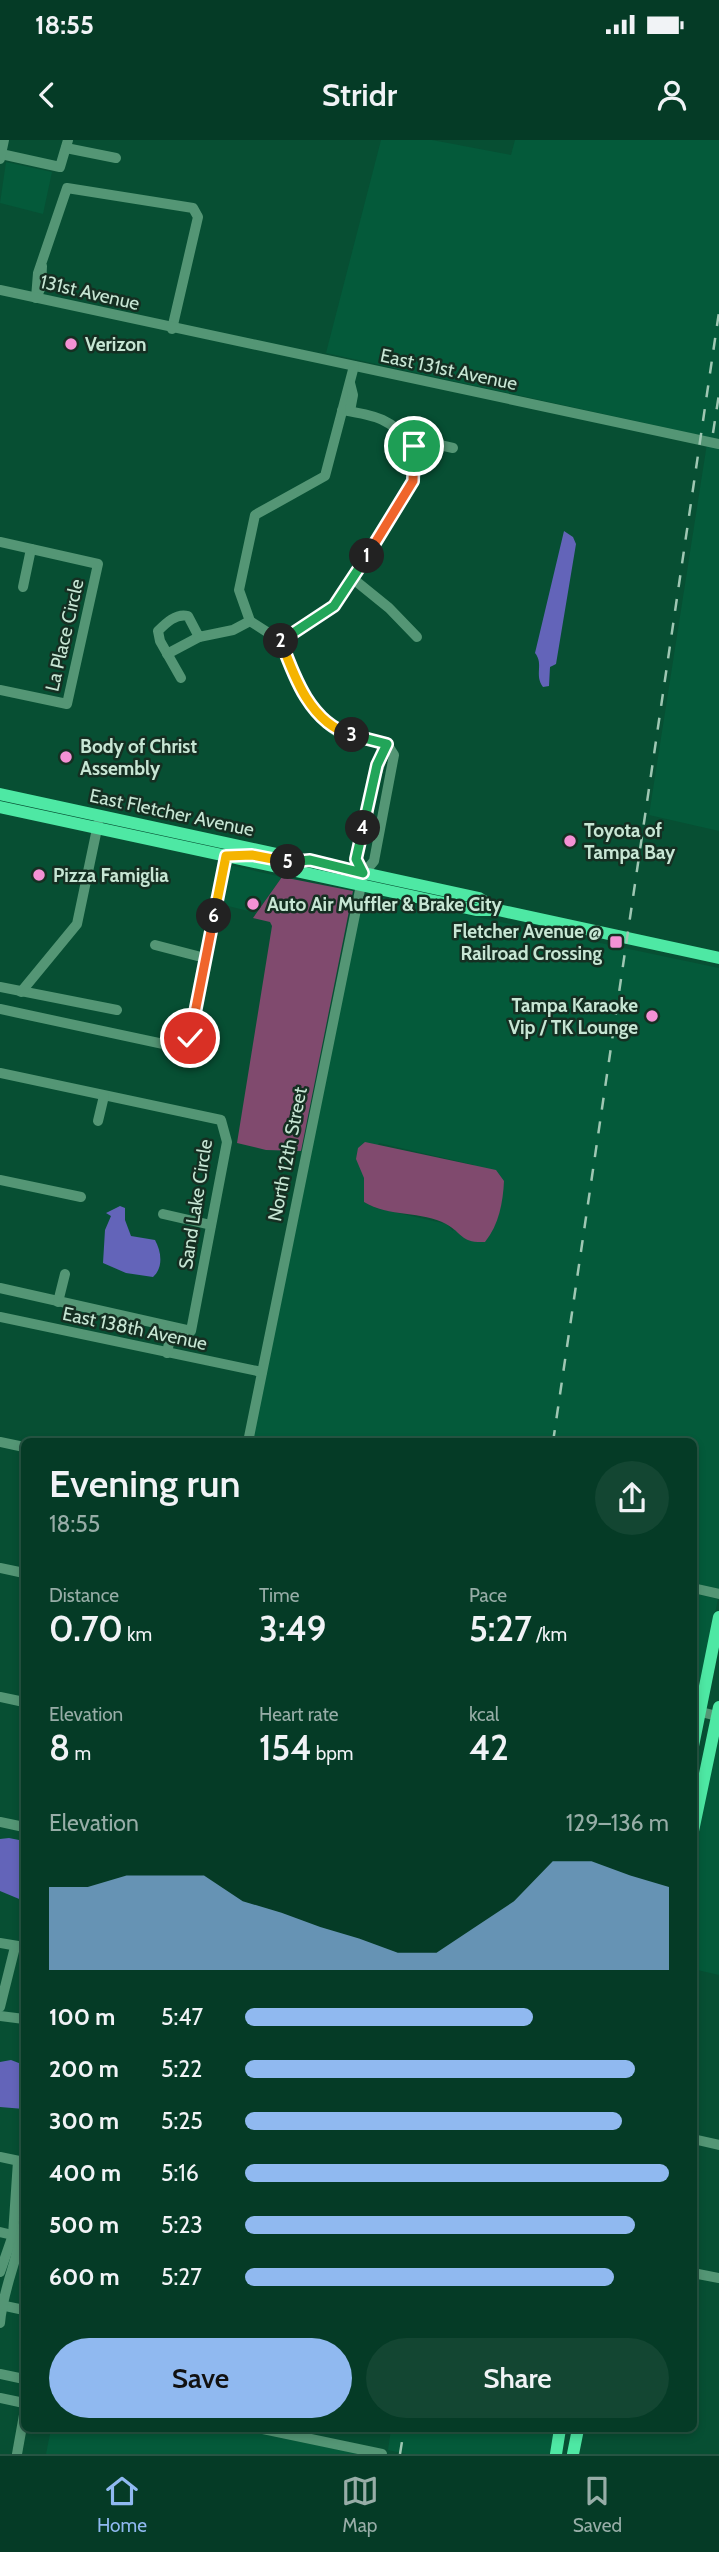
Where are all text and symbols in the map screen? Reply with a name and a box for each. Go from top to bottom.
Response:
text: 18:55 [35,9,94,41]
text: Stridr [322,75,397,114]
icon: back [28,76,66,114]
icon: person [653,76,691,114]
street label: 131st Avenue [38,270,142,315]
place label: Verizon [85,333,147,356]
marker: Verizon [63,336,79,352]
street label: East 131st Avenue [378,344,520,395]
pin [384,416,444,476]
icon: arrive [395,427,433,465]
pin: 1 [350,538,384,574]
text: 1 [363,544,370,567]
street label: La Place Circle [40,576,89,694]
pin: 2 [264,624,298,658]
text: 2 [275,629,286,652]
pin: 3 [334,718,370,752]
text: 3 [346,723,357,746]
place label: Body of Christ Assembly [80,735,197,780]
marker: Body of Christ Assembly [58,749,74,765]
street label: East Fletcher Avenue [87,784,257,841]
pin: 4 [346,810,380,846]
text: 4 [357,816,368,839]
place label: Toyota of Tampa Bay [584,819,676,864]
marker: Toyota of Tampa Bay [562,833,578,849]
pin: 5 [270,844,306,880]
text: 5 [282,850,293,873]
place label: Pizza Famiglia [53,864,169,887]
marker: Pizza Famiglia [31,867,47,883]
place label: Auto Air Muffler & Brake City [267,893,502,916]
marker: Auto Air Muffler & Brake City [245,896,261,912]
pin: 6 [196,898,232,934]
text: 6 [208,904,219,927]
place label: Fletcher Avenue @ Railroad Crossing [453,920,602,965]
marker: Fletcher Avenue @ Railroad Crossing [608,934,624,950]
place label: Tampa Karaoke Vip / TK Lounge [508,994,638,1039]
pin [160,1008,220,1068]
marker: Tampa Karaoke Vip / TK Lounge [644,1008,660,1024]
icon: check [171,1019,209,1057]
street label: North 12th Street [263,1084,312,1223]
street label: Sand Lake Circle [174,1137,217,1271]
street label: East 138th Avenue [60,1302,210,1355]
text: Evening run [49,1460,241,1507]
button: share [595,1461,669,1535]
text: 18:55 [49,1510,100,1538]
text: Distance [49,1584,119,1607]
text: Time [259,1584,299,1607]
text: Pace [469,1584,507,1607]
text: 0.70 [49,1607,123,1650]
text: 3:49 [259,1607,326,1650]
text: 5:27 [469,1607,532,1650]
text: km [123,1623,152,1646]
text: /km [532,1623,567,1646]
text: Elevation [49,1703,123,1726]
text: Heart rate [259,1703,339,1726]
text: kcal [469,1703,499,1726]
text: 8 [49,1726,70,1769]
text: 154 [259,1726,311,1769]
text: 42 [469,1726,509,1769]
text: m [70,1742,91,1765]
text: bpm [311,1742,354,1765]
text: Elevation [49,1809,139,1837]
text: 129–136 m [566,1809,669,1837]
text: 100 m [49,2003,115,2031]
text: 5:47 [161,2003,203,2031]
text: 200 m [49,2055,119,2083]
text: 5:22 [161,2055,202,2083]
text: 300 m [49,2107,119,2135]
text: 5:25 [161,2107,203,2135]
text: 400 m [49,2159,121,2187]
text: 5:16 [161,2159,199,2187]
text: 500 m [49,2211,119,2239]
text: 5:23 [161,2211,203,2239]
text: 600 m [49,2263,120,2291]
text: 5:27 [161,2263,202,2291]
button: Save [49,2338,352,2418]
button: Share [366,2338,669,2418]
tab: Home [97,2472,147,2537]
tab: Map [341,2472,379,2537]
tab: Saved [573,2472,622,2537]

